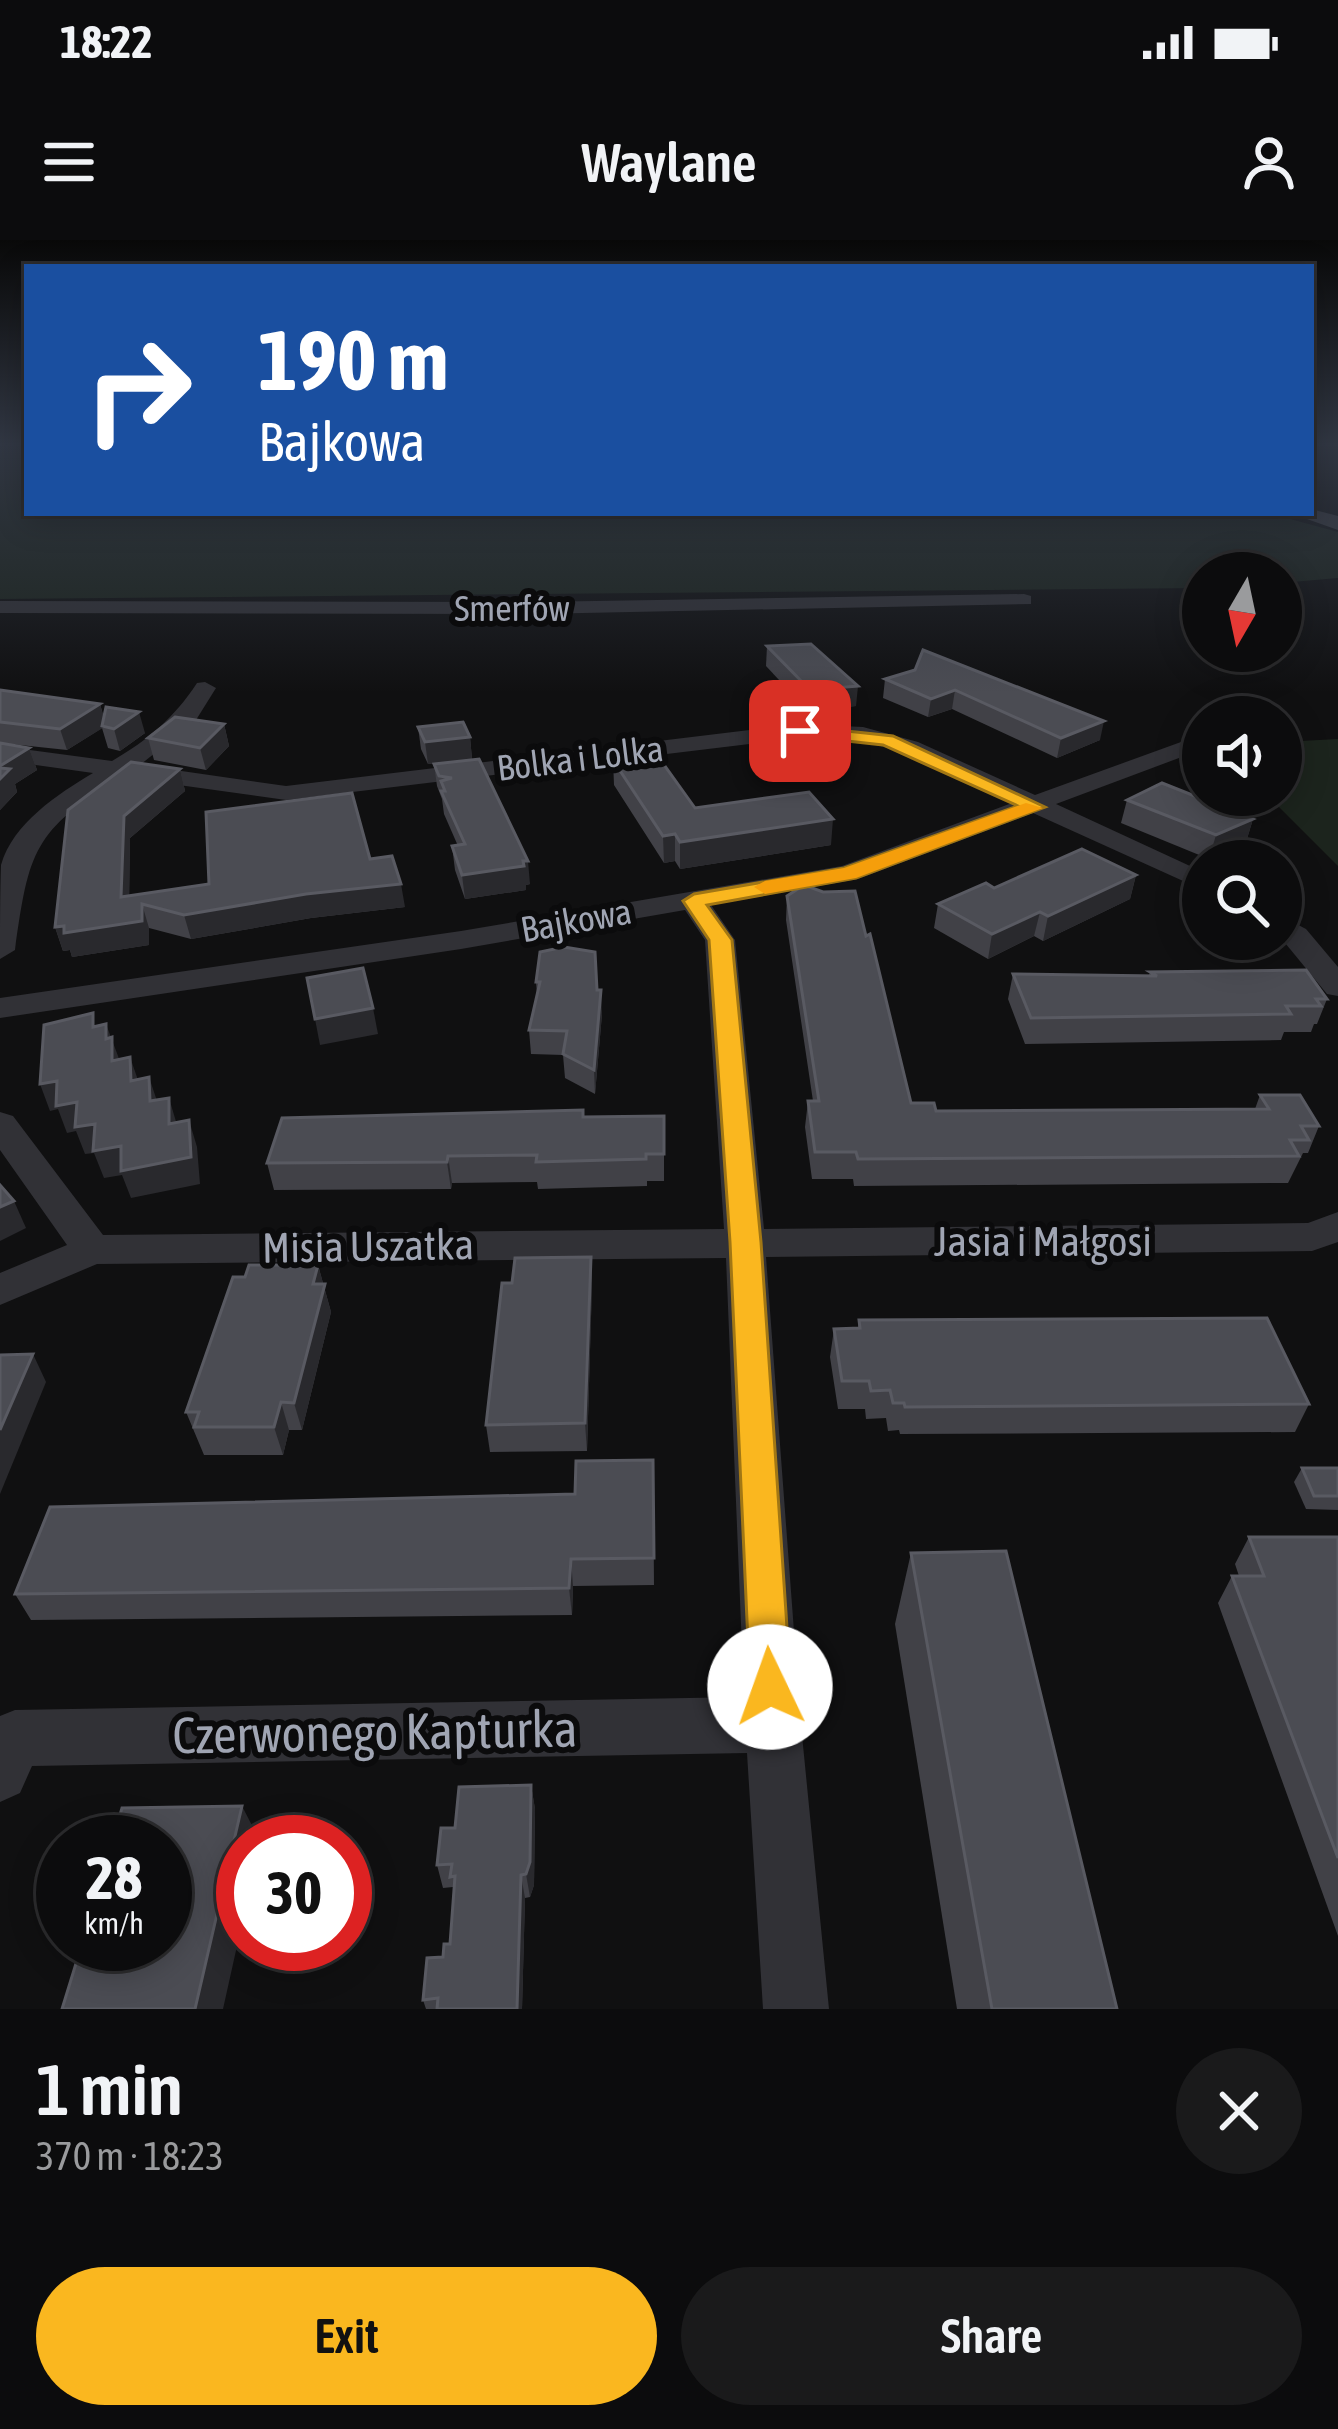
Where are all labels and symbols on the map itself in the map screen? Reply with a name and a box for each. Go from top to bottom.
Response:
north arrow [1182,552,1302,672]
street label: Smerfów [454,587,570,629]
pin [749,680,851,782]
street label: Bolka i Lolka [494,727,666,789]
street label: Bajkowa [517,890,635,950]
street label: Jasia i Małgosi [934,1217,1152,1265]
street label: Misia Uszatka [262,1220,474,1272]
position arrow [707,1624,833,1750]
street label: Czerwonego Kapturka [172,1698,578,1765]
speed limit sign: 30 [216,1815,372,1971]

